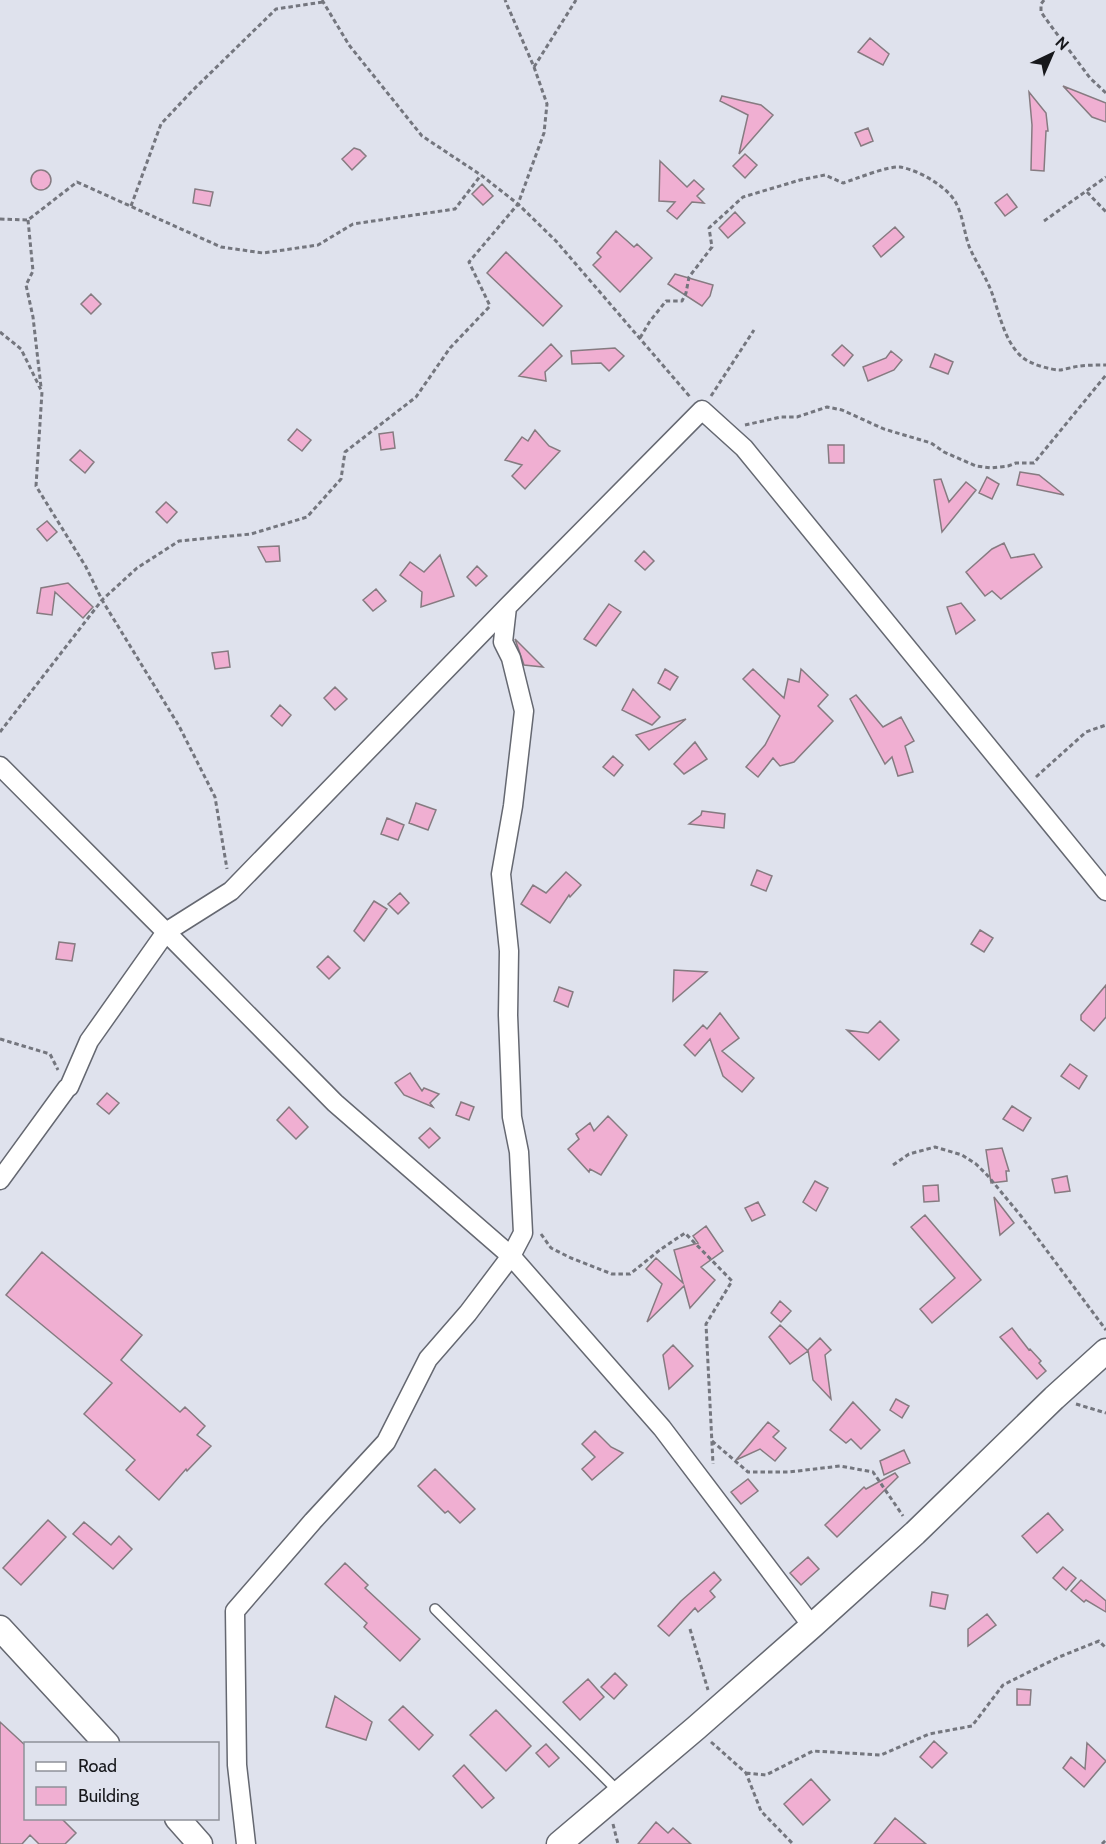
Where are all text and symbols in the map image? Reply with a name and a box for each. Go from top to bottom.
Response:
north arrow [1022,24,1082,84]
text: N [1051,33,1073,54]
legend [24,1742,219,1820]
text: Road [78,1755,117,1777]
text: Building [78,1785,140,1807]

